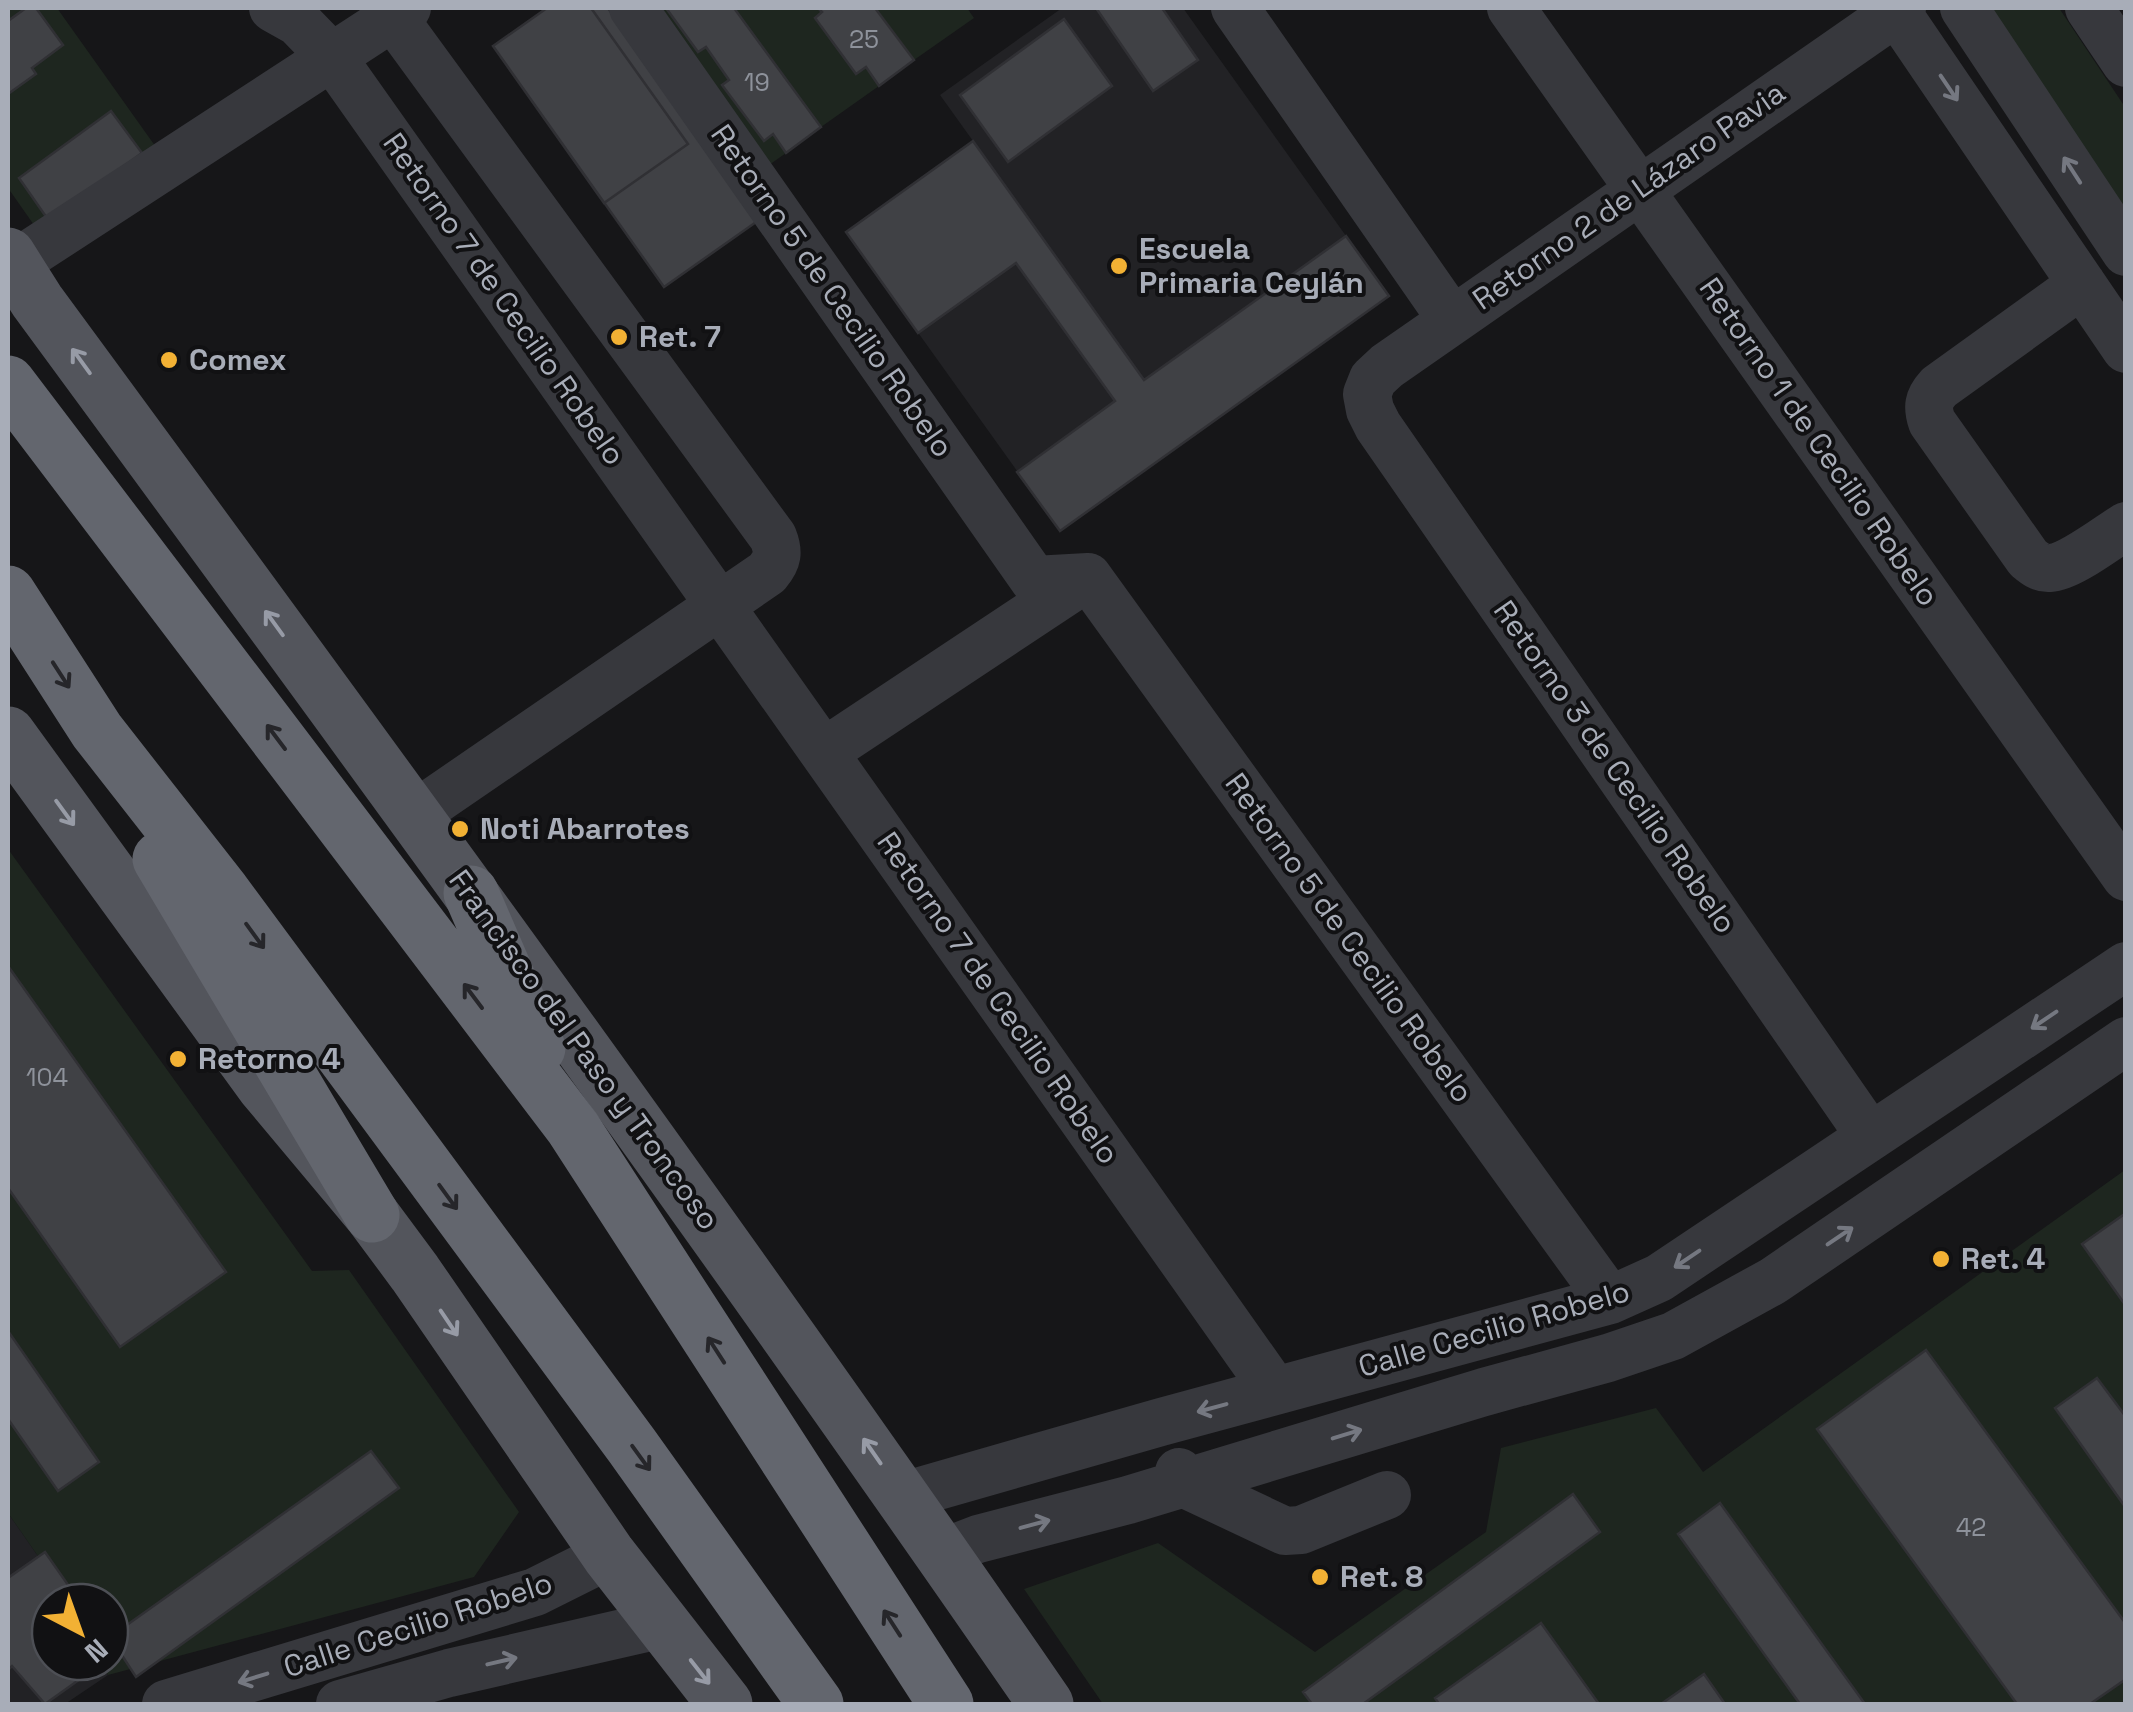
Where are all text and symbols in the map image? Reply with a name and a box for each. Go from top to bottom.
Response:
house number: 25 [849,23,879,55]
house number: 19 [744,66,770,98]
street label: Retorno 2 de Lázaro Pavia [1465,73,1793,318]
one-way arrow [1938,74,1959,102]
street label: Retorno 5 de Cecilio Robelo [702,117,963,465]
street label: Retorno 7 de Cecilio Robelo [375,125,634,472]
one-way arrow [2061,157,2082,185]
place label: Escuela Primaria Ceylán [1139,229,1364,302]
marker: Escuela Primaria Ceylán [1108,255,1130,277]
street label: Retorno 1 de Cecilio Robelo [1691,270,1948,614]
place label: Ret. 7 [639,317,721,356]
marker: Ret. 7 [608,326,630,348]
place label: Comex [189,340,286,379]
one-way arrow [71,348,92,375]
marker: Comex [158,349,180,371]
street label: Retorno 3 de Cecilio Robelo [1485,592,1746,941]
one-way arrow [263,610,284,637]
one-way arrow [50,660,71,689]
one-way arrow [266,724,287,751]
street label: Retorno 5 de Cecilio Robelo [1217,765,1482,1110]
one-way arrow [54,799,75,826]
place label: Noti Abarrotes [480,809,690,848]
marker: Noti Abarrotes [449,818,471,840]
street label: Retorno 7 de Cecilio Robelo [869,824,1128,1171]
street label: Francisco del Paso y Troncoso [440,862,728,1238]
one-way arrow [244,921,265,949]
one-way arrow [462,983,483,1010]
one-way arrow [2031,1009,2059,1030]
place label: Retorno 4 [198,1039,341,1078]
marker: Retorno 4 [167,1048,189,1070]
house number: 104 [26,1061,68,1093]
one-way arrow [437,1183,458,1210]
one-way arrow [1825,1226,1853,1247]
place label: Ret. 4 [1961,1239,2045,1278]
one-way arrow [1674,1248,1702,1269]
marker: Ret. 4 [1930,1248,1952,1270]
street label: Calle Cecilio Robelo [1354,1271,1634,1386]
one-way arrow [438,1308,459,1336]
one-way arrow [706,1336,727,1365]
one-way arrow [1197,1400,1228,1418]
one-way arrow [1331,1424,1362,1442]
one-way arrow [862,1438,883,1466]
one-way arrow [630,1444,651,1472]
house number: 42 [1956,1511,1986,1543]
one-way arrow [1019,1514,1050,1532]
place label: Ret. 8 [1340,1557,1423,1596]
street label: Calle Cecilio Robelo [278,1563,557,1686]
marker: Ret. 8 [1309,1566,1331,1588]
north arrow [30,1582,130,1682]
one-way arrow [882,1609,903,1638]
text: N [78,1631,115,1671]
one-way arrow [485,1651,517,1669]
one-way arrow [689,1658,710,1685]
one-way arrow [238,1670,270,1688]

